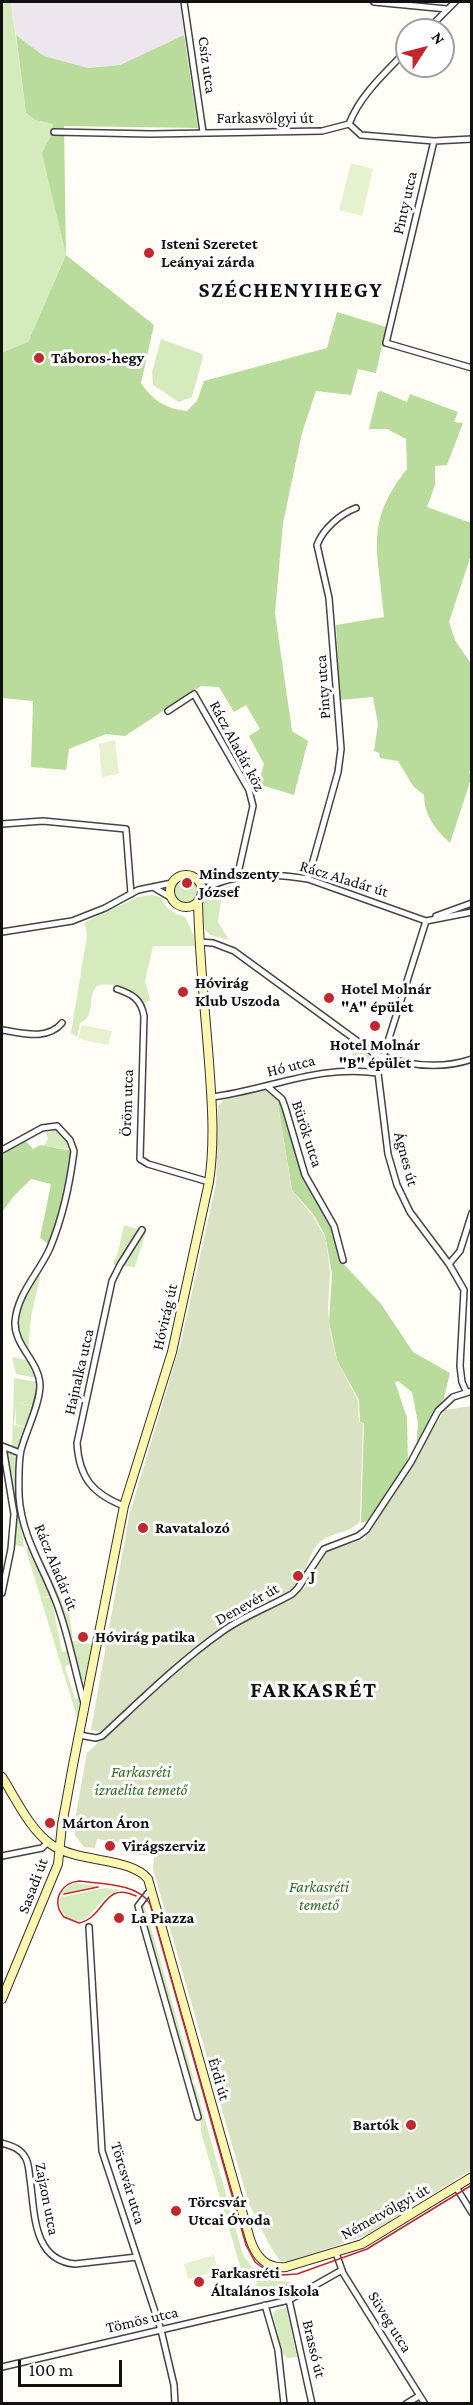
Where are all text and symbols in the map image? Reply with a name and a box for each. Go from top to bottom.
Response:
north arrow [395,18,455,78]
text: N [428,29,448,48]
street label: Csíz utca [193,35,221,95]
street label: Farkasvölgyi út [216,108,314,128]
street label: Pinty utca [388,170,422,236]
place label: Isteni Szeretet Leányai zárda [161,234,258,272]
marker: Isteni Szeretet Leányai zárda [142,246,156,260]
district label: SZÉCHENYIHEGY [199,277,383,303]
place label: Táboros-hegy [51,348,144,368]
marker: Táboros-hegy [32,351,46,365]
street label: Pinty utca [311,654,335,720]
street label: Rácz Aladár köz [205,697,269,795]
street label: Rácz Aladár út [297,856,391,902]
place label: Mindszenty József [199,864,279,902]
marker: Mindszenty József [180,876,194,890]
place label: Hóvirág Klub Uszoda [195,973,280,1011]
place label: Hotel Molnár "A" épület [341,979,431,1017]
marker: Hóvirág Klub Uszoda [176,985,190,999]
marker: Hotel Molnár "A" épület [322,991,336,1005]
marker: Hotel Molnár "B" épület [368,1019,382,1033]
place label: Hotel Molnár "B" épület [330,1035,420,1073]
street label: Hó utca [265,1051,317,1081]
street label: Öröm utca [116,1069,138,1137]
street label: Bürök utca [287,1098,327,1170]
street label: Ágnes út [390,1130,422,1188]
street label: Hóvirág út [148,1282,182,1352]
street label: Hajnalka utca [60,1327,98,1417]
place label: Ravatalozó [155,1518,230,1538]
street label: Rácz Aladár út [30,1521,82,1613]
marker: Ravatalozó [136,1521,150,1535]
place label: J [310,1566,315,1586]
marker: J [291,1569,305,1583]
street label: Denevér út [212,1579,282,1629]
place label: Hóvirág patika [95,1627,195,1647]
marker: Hóvirág patika [76,1630,90,1644]
district label: FARKASRÉT [250,1677,378,1703]
park label: Farkasréti izraelita temető [95,1762,187,1800]
place label: Márton Áron [62,1813,149,1833]
marker: Márton Áron [43,1816,57,1830]
place label: Virágszerviz [122,1836,205,1856]
marker: Virágszerviz [103,1839,117,1853]
street label: Sasadi út [14,1856,52,1916]
park label: Farkasréti temető [289,1877,349,1915]
place label: La Piazza [131,1908,194,1928]
marker: La Piazza [112,1911,126,1925]
street label: Érdi út [204,2055,234,2103]
place label: Bartók [353,2115,399,2135]
marker: Bartók [404,2118,418,2132]
street label: Törcsvár utca [106,2139,150,2227]
street label: Zajzon utca [31,2161,63,2237]
street label: Németvölgyi út [337,2180,433,2244]
place label: Törcsvár Utcai Óvoda [188,2192,270,2230]
marker: Törcsvár Utcai Óvoda [169,2204,183,2218]
place label: Farkasréti Általános Iskola [211,2263,319,2301]
marker: Farkasréti Általános Iskola [192,2275,206,2289]
street label: Süveg utca [364,2288,416,2356]
street label: Tömös utca [104,2302,180,2338]
street label: Brassó út [298,2318,330,2380]
scale bar [21,2348,124,2386]
text: 100 m [29,2360,73,2380]

